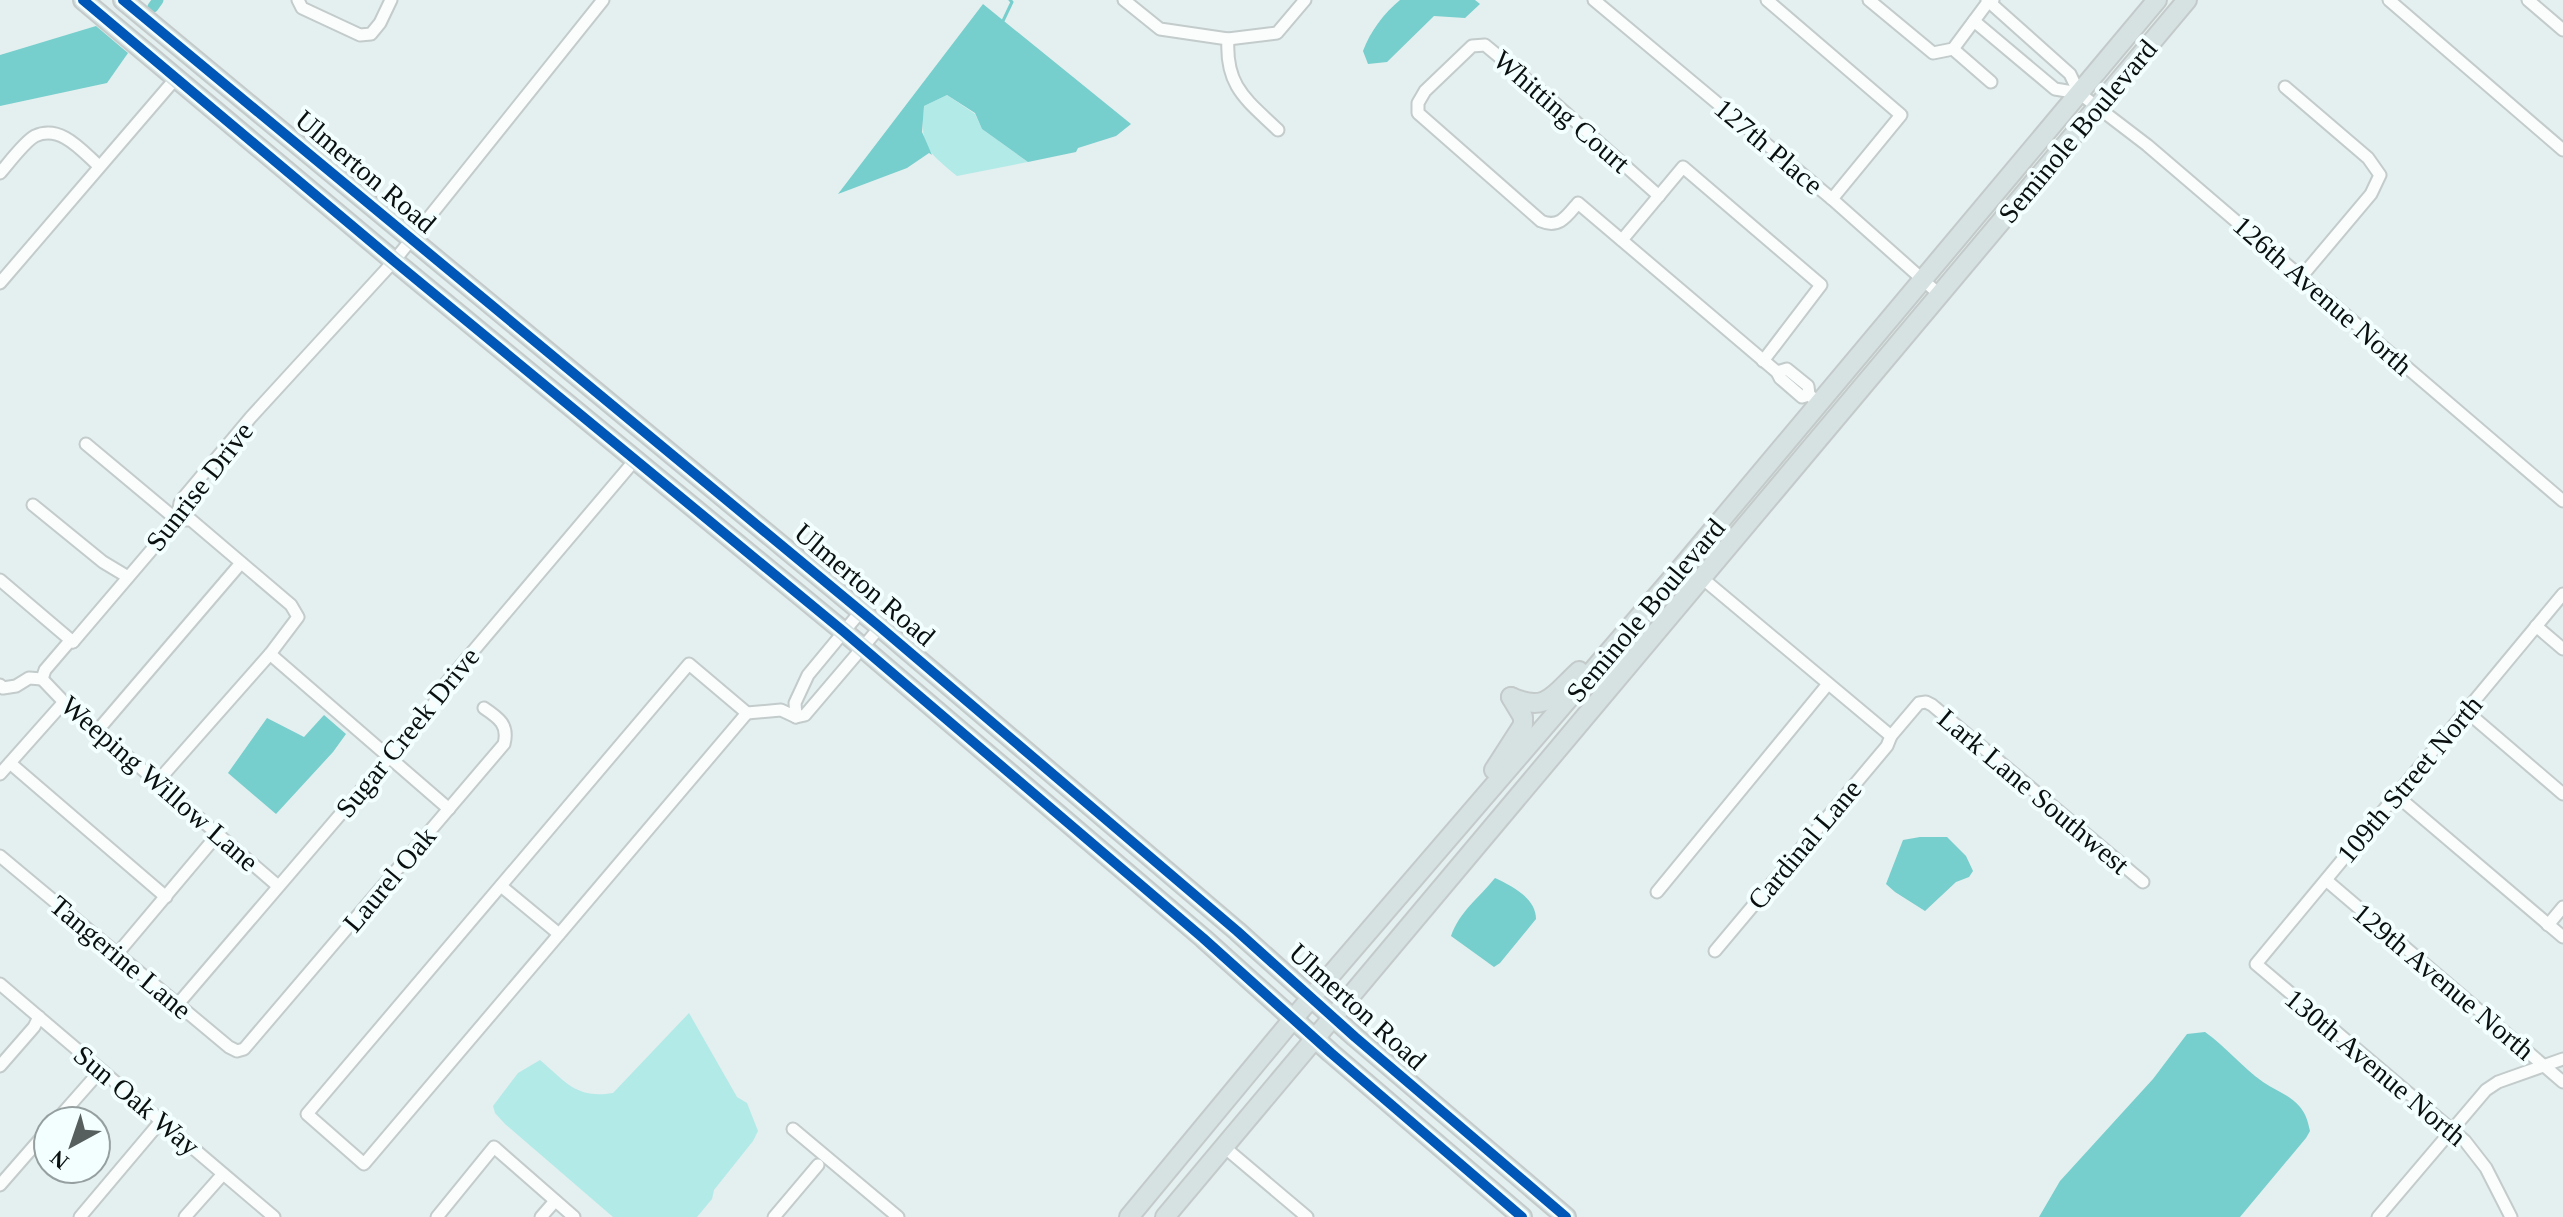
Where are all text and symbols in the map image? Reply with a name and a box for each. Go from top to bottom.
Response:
street label: Seminole Boulevard [1992,33,2163,229]
street label: Whitting Court [1487,44,1636,179]
street label: 127th Place [1708,92,1829,200]
street label: Ulmerton Road [289,104,442,239]
street label: 126th Avenue North [2227,209,2418,381]
street label: Sunrise Drive [140,416,259,557]
street label: Seminole Boulevard [1560,512,1731,708]
street label: Ulmerton Road [788,517,941,652]
street label: Sugar Creek Drive [329,641,485,824]
street label: Weeping Willow Lane [55,689,265,877]
street label: 109th Street North [2331,690,2488,869]
street label: Lark Lane Southwest [1932,703,2136,880]
street label: Cardinal Lane [1741,773,1867,915]
street label: Laurel Oak [337,821,442,938]
street label: Tangerine Lane [44,889,197,1025]
street label: 129th Avenue North [2347,897,2540,1066]
street label: Ulmerton Road [1283,937,1432,1076]
street label: 130th Avenue North [2279,983,2472,1152]
street label: Sun Oak Way [68,1039,206,1162]
north arrow [32,1105,112,1185]
text: N [45,1145,74,1175]

